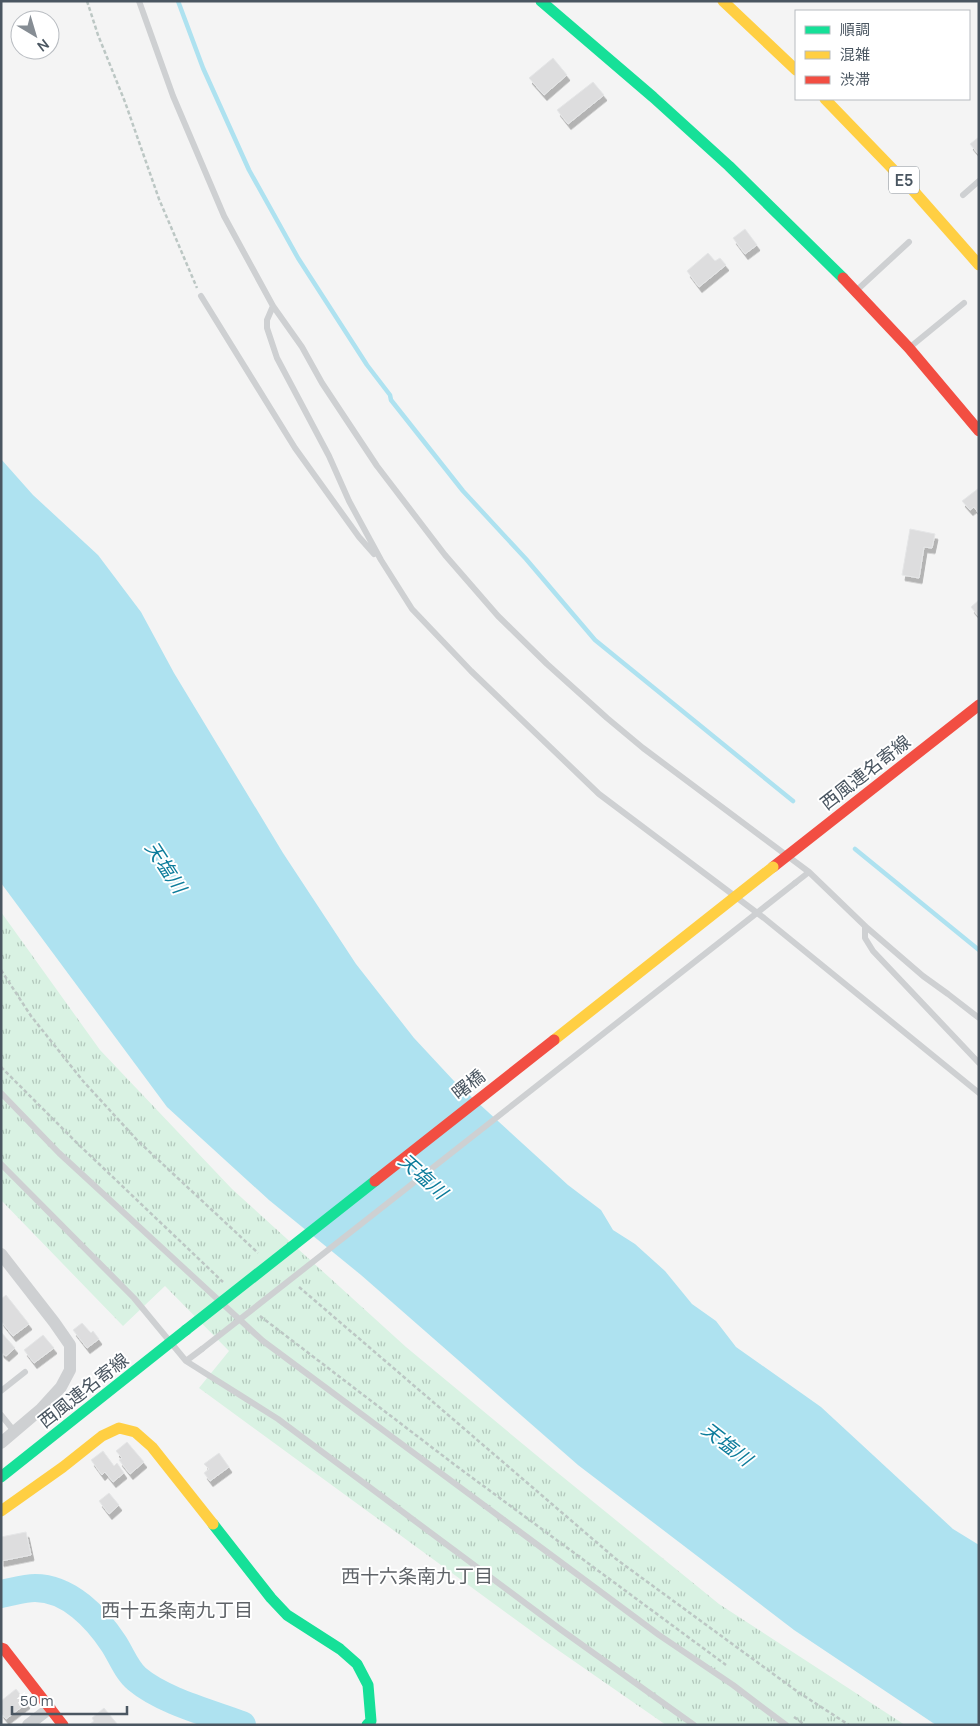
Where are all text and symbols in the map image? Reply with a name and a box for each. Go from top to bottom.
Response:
north arrow [10,10,60,60]
legend [795,10,970,100]
text: 順調 [840,19,870,40]
text: N [33,35,53,56]
text: 混雑 [840,44,870,65]
text: 渋滞 [840,69,870,90]
road number: E5 [889,166,919,194]
street label: 西風連名寄線 [815,729,915,815]
water label: 天塩川 [140,836,194,900]
street label: 曙橋 [446,1063,490,1105]
water label: 天塩川 [393,1147,454,1206]
street label: 西風連名寄線 [33,1347,133,1433]
water label: 天塩川 [697,1416,759,1473]
district label: 西十六条南九丁目 [341,1563,493,1589]
district label: 西十五条南九丁目 [101,1597,253,1623]
scale bar [12,1684,128,1716]
text: 50 m [20,1690,54,1711]

